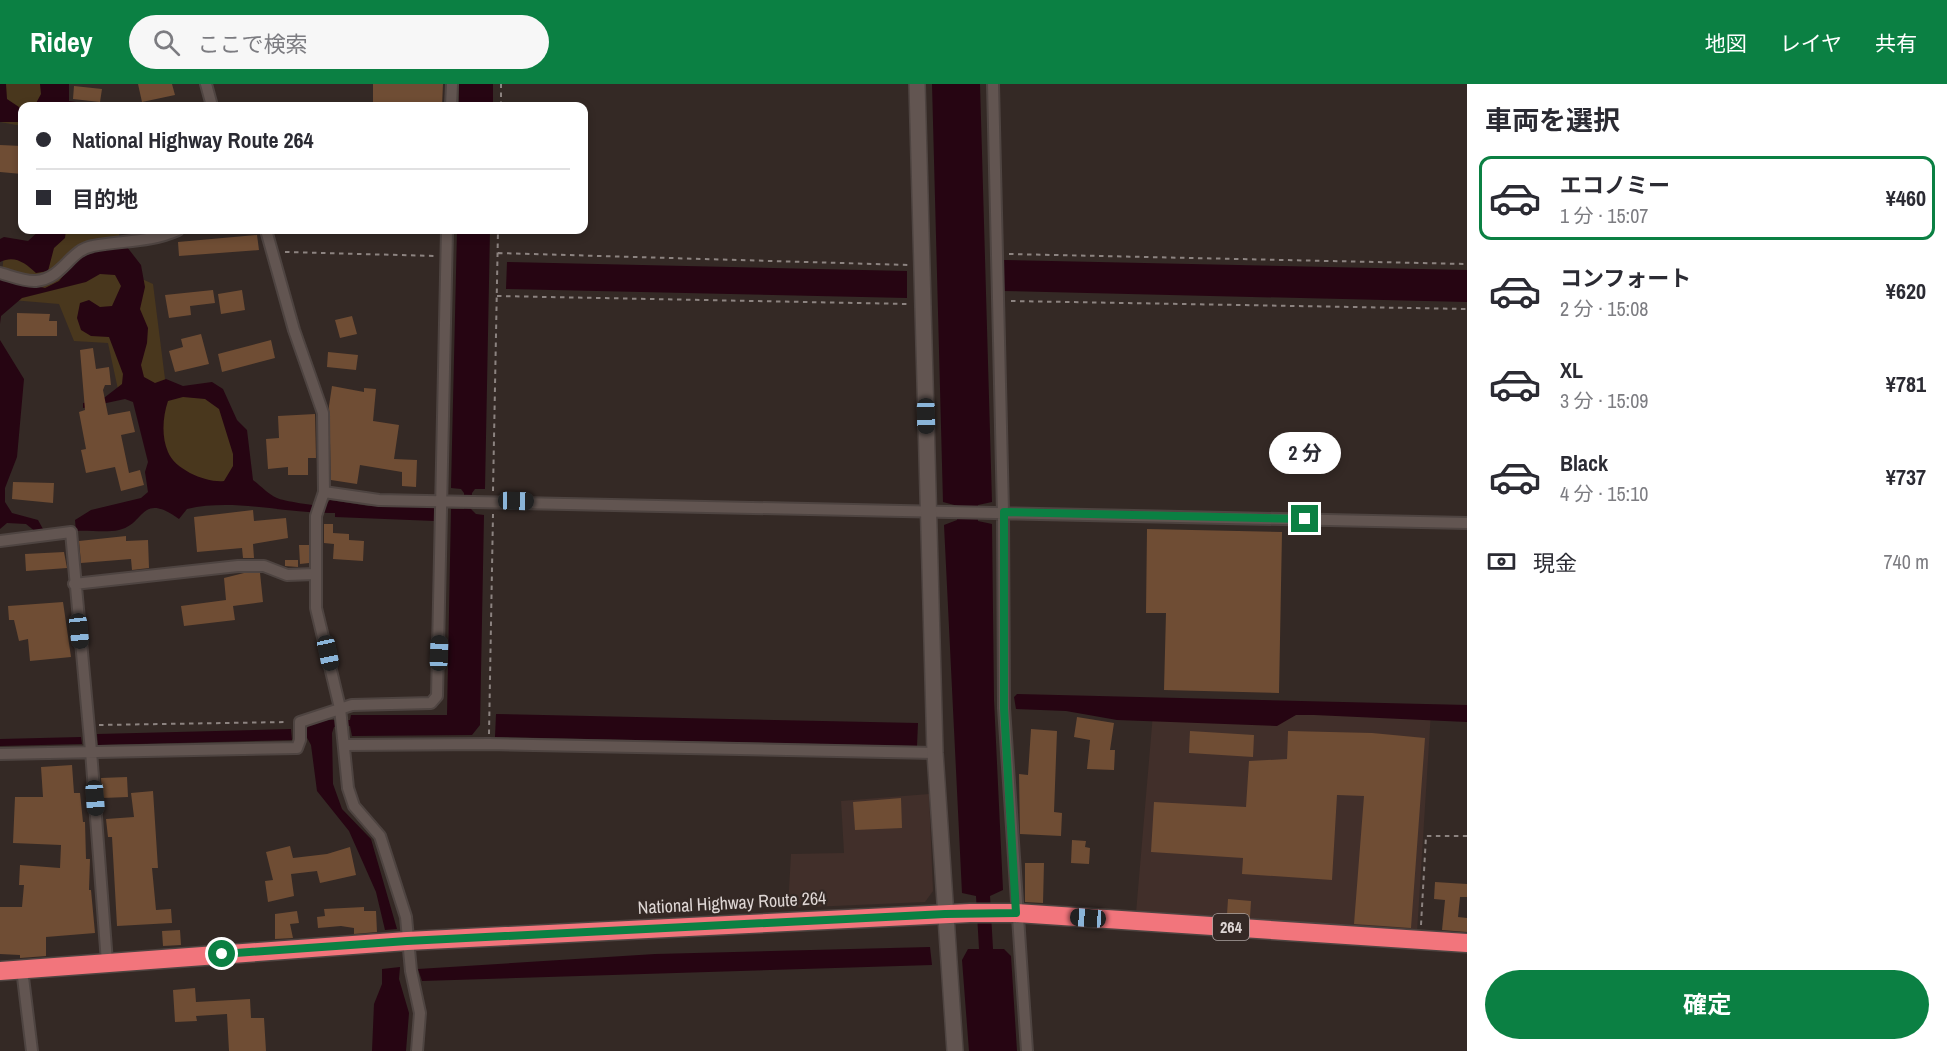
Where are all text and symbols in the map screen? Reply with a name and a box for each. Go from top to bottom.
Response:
search box [129,15,549,69]
text: Ridey [30,23,93,61]
icon: search [150,26,183,59]
text: ここで検索 [198,29,308,59]
text: 地図 [1705,29,1747,58]
text: レイヤ [1780,29,1842,58]
text: 共有 [1875,29,1917,58]
text: 車両を選択 [1485,102,1620,138]
text: National Highway Route 264 [72,125,314,155]
text: エコノミー [1560,170,1670,200]
icon: car [1488,171,1542,225]
text: ¥460 [1886,183,1926,213]
text: 目的地 [72,184,138,214]
text: 1 分 · 15:07 [1560,202,1648,229]
text: コンフォート [1560,263,1691,293]
icon: car [1488,264,1542,318]
text: ¥620 [1886,276,1926,306]
text: 2 分 · 15:08 [1560,295,1648,322]
text: XL [1560,355,1583,385]
icon: car [1488,357,1542,411]
text: ¥781 [1886,369,1926,399]
text: 3 分 · 15:09 [1560,387,1648,414]
car [917,398,935,434]
callout: 2 分 [1269,432,1341,474]
text: 2 分 [1288,439,1322,466]
text: Black [1560,448,1608,478]
icon: car [1488,450,1542,504]
text: ¥737 [1886,462,1926,492]
text: 4 分 · 15:10 [1560,480,1648,507]
car [498,492,534,510]
route end [1291,505,1318,532]
icon: cash [1485,545,1518,578]
text: 現金 [1533,548,1577,578]
text: 740 m [1883,548,1929,575]
car [68,612,90,650]
car [315,634,341,672]
car [429,635,449,671]
car [85,779,105,817]
street label: National Highway Route 264 [637,885,827,920]
car [1069,908,1107,928]
road number: 264 [1213,914,1249,940]
route start [208,940,235,967]
button: 確定 [1485,970,1929,1039]

